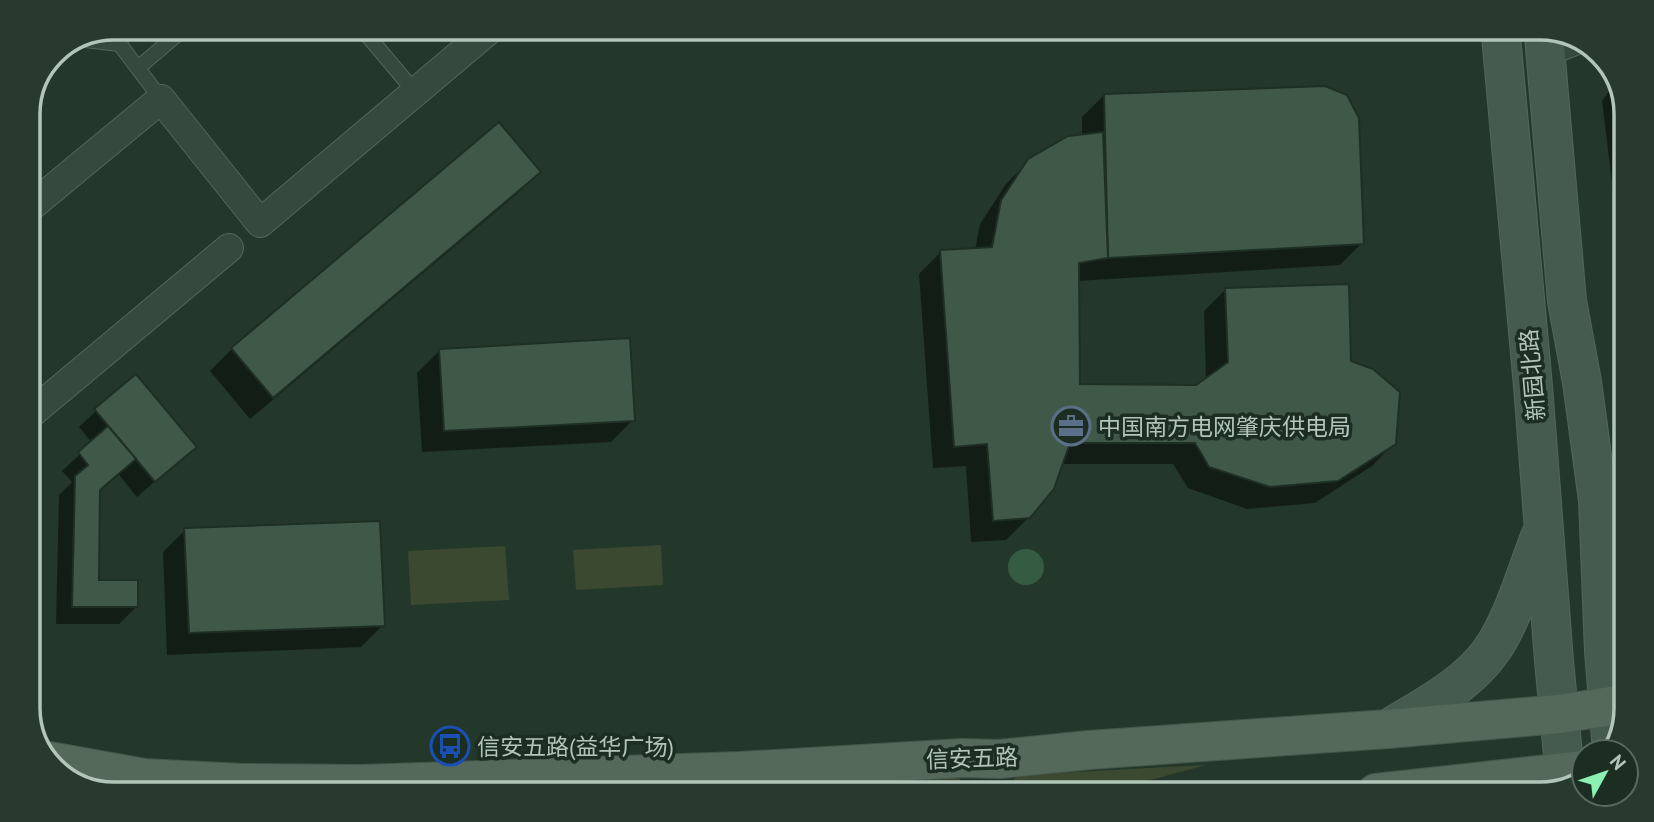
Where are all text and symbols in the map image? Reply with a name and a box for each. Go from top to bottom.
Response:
street label: 新园北路 [1514,328,1550,422]
office icon: 中国南方电网肇庆供电局 [1050,405,1092,447]
place label: 中国南方电网肇庆供电局 [1098,412,1351,441]
bus stop icon: 信安五路(益华广场) [429,725,471,767]
place label: 信安五路(益华广场) [477,732,674,761]
north arrow [1570,738,1640,808]
street label: 信安五路 [926,742,1018,774]
text: N [1605,750,1631,775]

